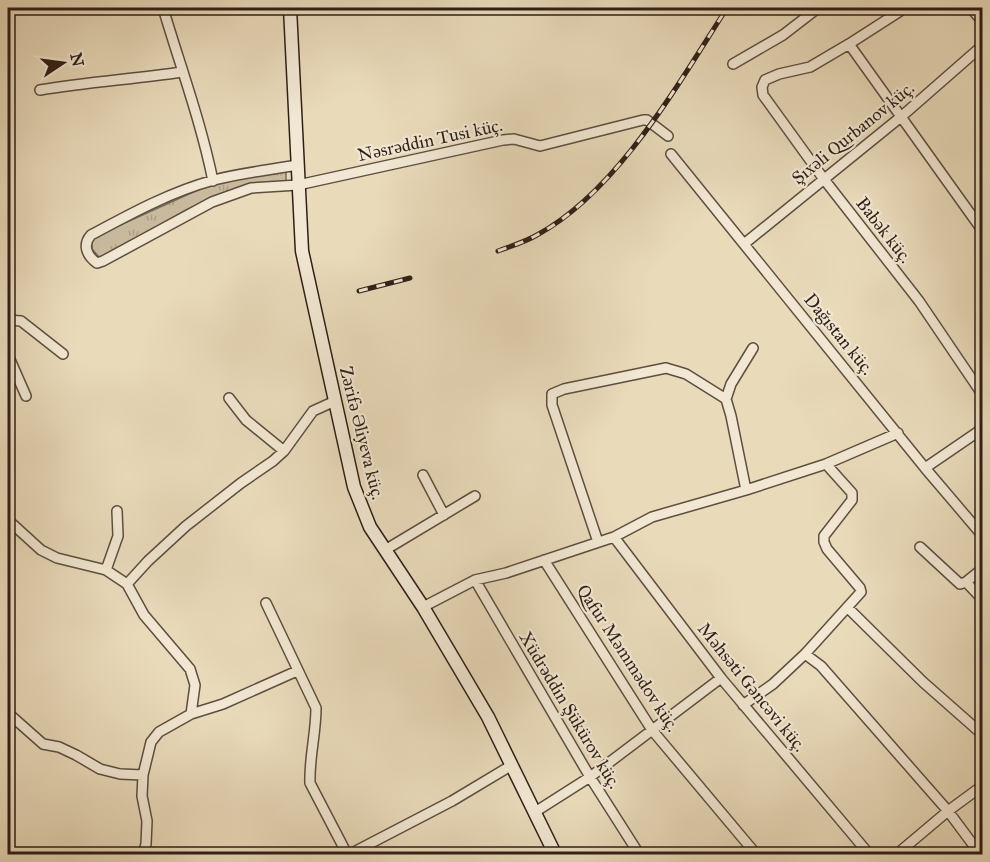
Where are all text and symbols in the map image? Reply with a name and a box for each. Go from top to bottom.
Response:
north arrow [33,33,93,93]
text: N [66,51,88,69]
street label: Şıxəli Qurbanov küç. [787,77,919,189]
street label: Nəsrəddin Tusi küç. [356,114,504,166]
street label: Babək küç. [851,193,917,267]
street label: Dağıstan küç. [799,289,879,380]
street label: Zərifə Əliyeva küç. [335,364,389,502]
street label: Qafur Məmmədov küç. [572,580,684,736]
street label: Məhsəti Gəncəvi küç. [693,618,811,756]
street label: Xüdrəddin Şükürov küç. [514,627,626,793]

